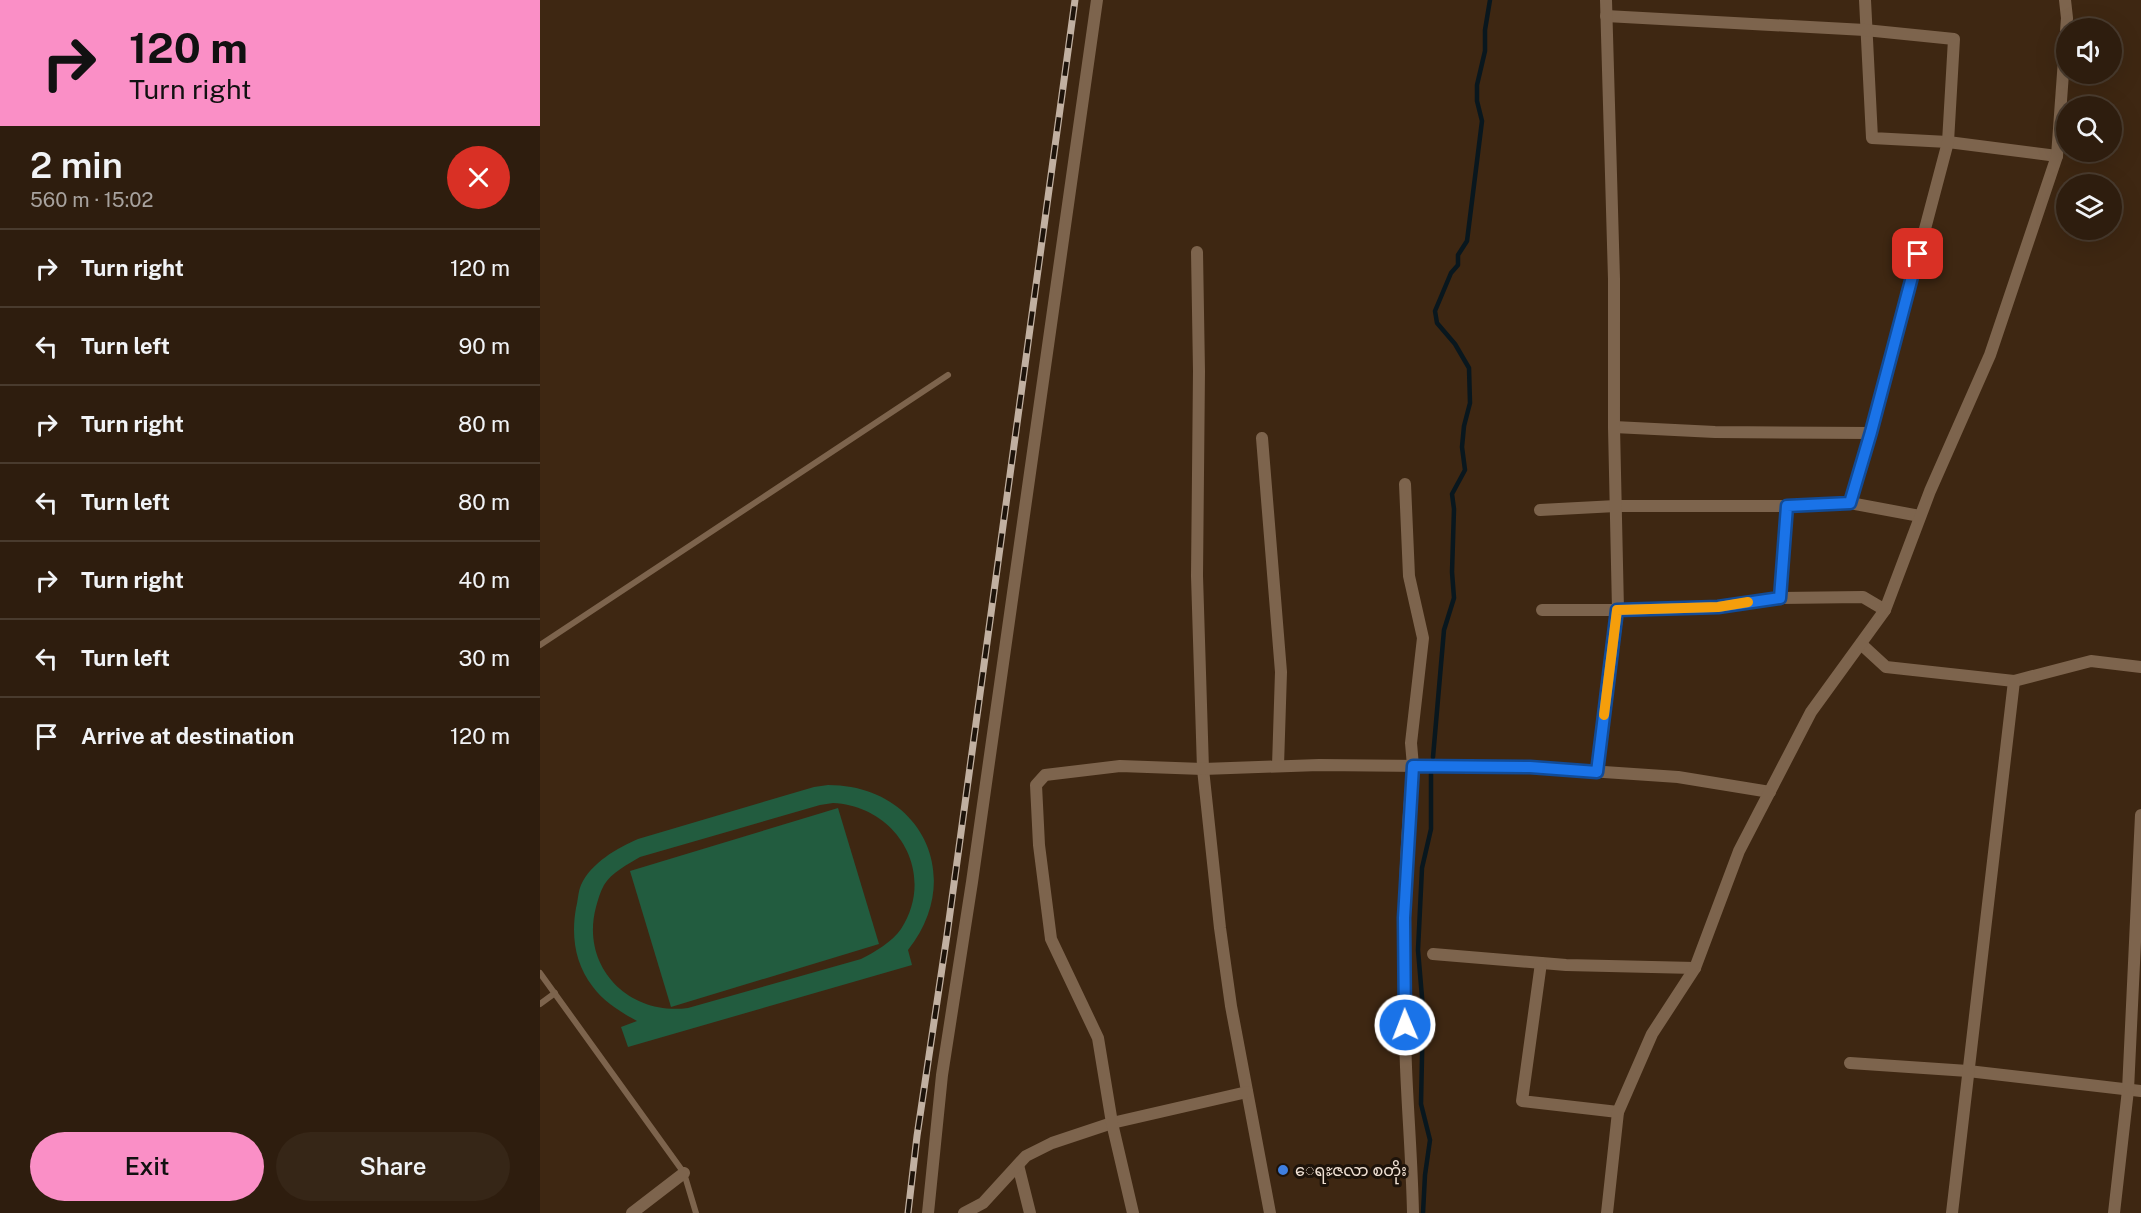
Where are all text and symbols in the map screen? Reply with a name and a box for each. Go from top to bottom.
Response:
map controls [2056,18,2122,240]
button: sound [2056,18,2122,84]
text: 120 m [129,23,248,72]
icon: right [30,24,108,102]
text: Turn right [129,73,252,105]
button: search [2056,96,2122,162]
text: 2 min [30,144,123,186]
button: close [447,146,510,209]
button: layers [2056,174,2122,240]
text: 560 m · 15:02 [30,188,153,212]
pin [1892,228,1943,279]
icon: arrive [1901,237,1934,270]
icon: right [30,252,63,285]
text: Turn right [81,255,184,281]
text: 120 m [450,255,510,281]
icon: left [30,330,63,363]
text: Turn left [81,333,170,359]
text: 90 m [459,333,510,359]
icon: right [30,408,63,441]
text: Turn right [81,411,184,437]
text: 80 m [458,411,510,437]
icon: left [30,486,63,519]
text: Turn left [81,489,170,515]
text: 80 m [458,489,510,515]
icon: right [30,564,63,597]
text: Turn right [81,567,184,593]
text: 40 m [458,567,510,593]
icon: left [30,642,63,675]
text: Turn left [81,645,170,671]
text: 30 m [458,645,510,671]
icon: arrive [30,720,63,753]
text: Arrive at destination [81,723,294,749]
text: 120 m [450,723,510,749]
position arrow [1373,993,1437,1057]
button: Exit [30,1132,264,1201]
button: Share [276,1132,510,1201]
place label: ေရႊဇလာ စတိုး [1295,1160,1407,1185]
marker: ေရႊဇလာ စတိုး [1276,1163,1290,1177]

